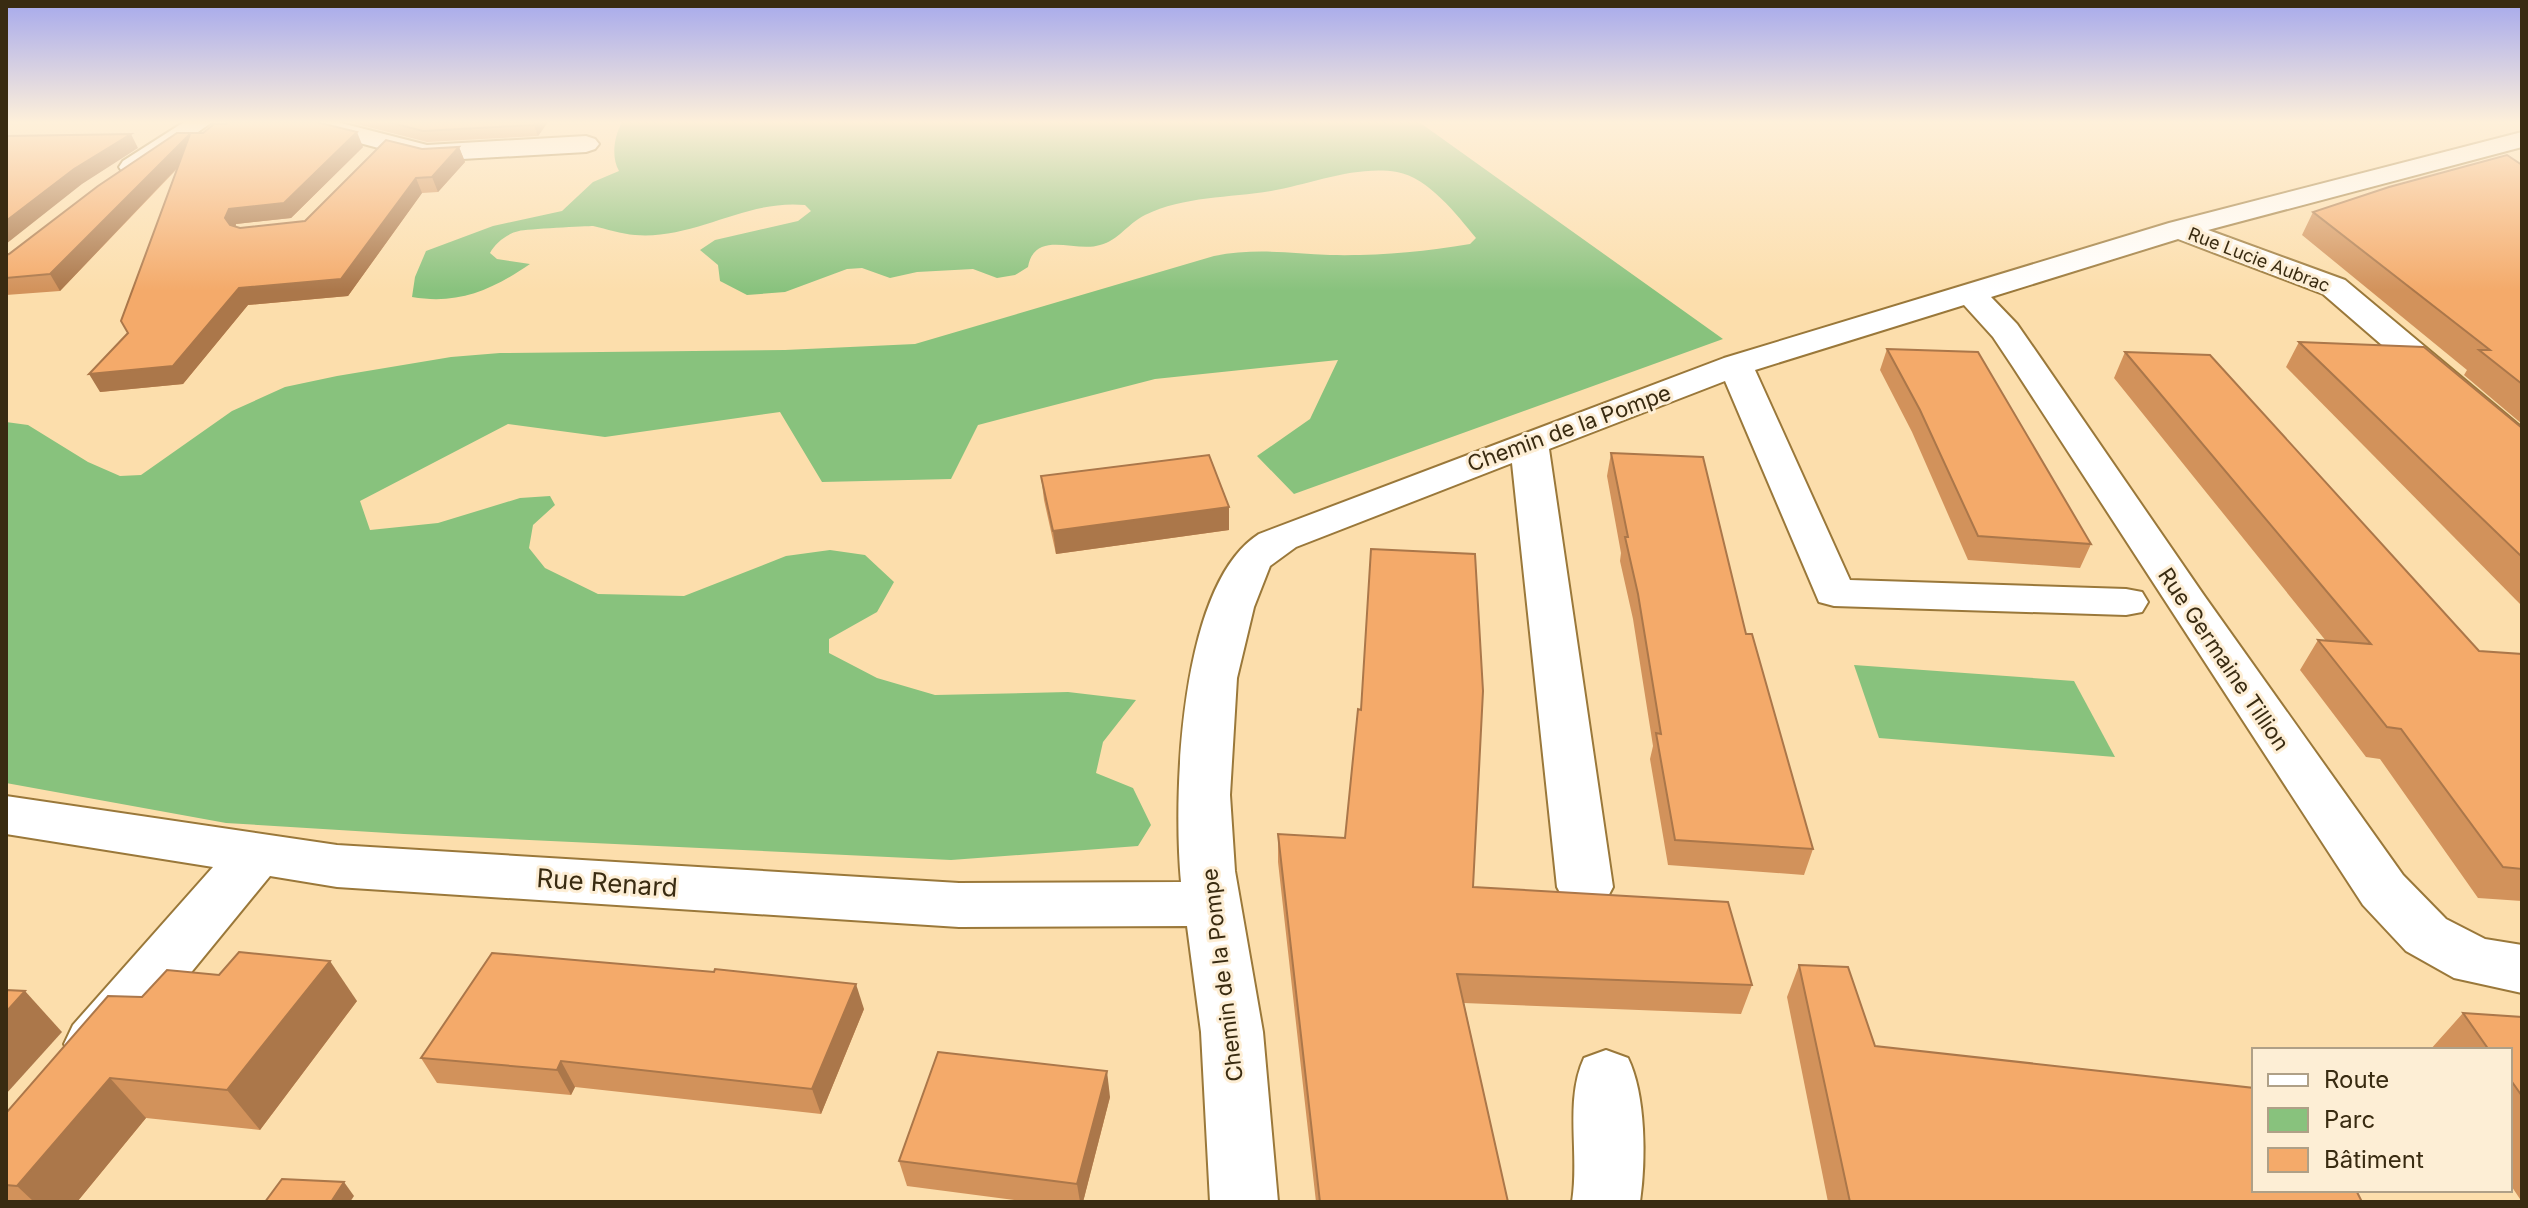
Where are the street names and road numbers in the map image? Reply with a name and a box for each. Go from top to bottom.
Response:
street label: Rue Lucie Aubrac [2185,223,2333,296]
street label: Chemin de la Pompe [1464,379,1674,477]
street label: Rue Germaine Tillion [2153,563,2295,755]
street label: Rue Renard [535,862,679,903]
street label: Chemin de la Pompe [1196,867,1248,1083]

